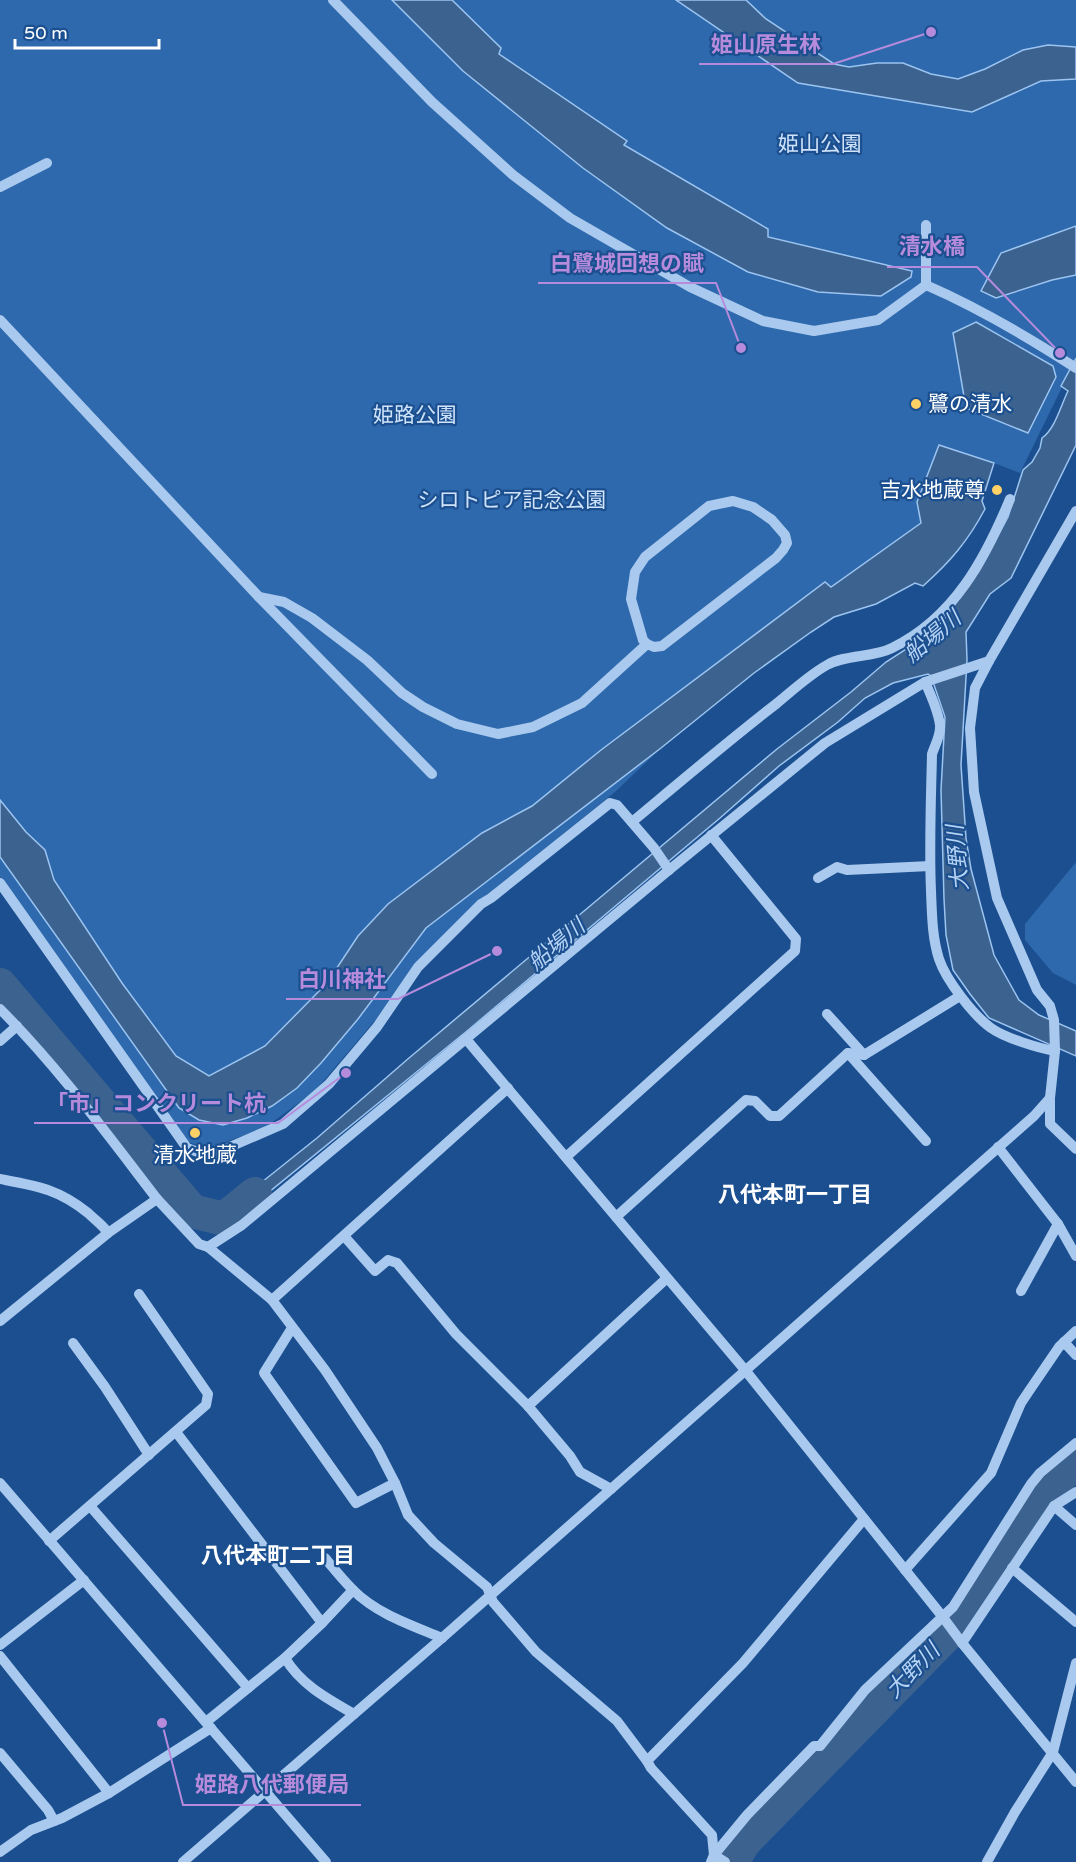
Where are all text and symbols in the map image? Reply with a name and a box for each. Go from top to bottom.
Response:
scale bar [15,12,159,50]
text: 50 m [24,22,68,44]
callout: 姫山原生林 [699,24,833,64]
text: 姫山原生林 [711,32,821,58]
park label: 姫山公園 [778,132,862,157]
callout: 清水橋 [887,227,977,267]
text: 清水橋 [899,234,965,260]
callout: 白鷺城回想の賦 [538,243,716,283]
text: 白鷺城回想の賦 [550,251,704,277]
place label: 鷺の清水 [928,392,1012,417]
marker: 鷺の清水 [909,397,923,411]
park label: 姫路公園 [373,403,457,428]
place label: 吉水地蔵尊 [880,478,985,503]
marker: 吉水地蔵尊 [990,483,1004,497]
park label: シロトピア記念公園 [418,488,607,513]
water label: 船場川 [899,604,968,668]
water label: 大野川 [942,822,974,892]
water label: 船場川 [523,912,592,976]
callout: 白川神社 [286,959,398,999]
text: 白川神社 [298,967,386,993]
callout: 「市」コンクリート杭 [34,1083,278,1123]
text: 「市」コンクリート杭 [46,1091,266,1117]
marker: 清水地蔵 [188,1126,202,1140]
place label: 清水地蔵 [153,1143,237,1168]
district label: 八代本町一丁目 [718,1182,872,1208]
district label: 八代本町二丁目 [201,1543,355,1569]
water label: 大野川 [880,1636,946,1703]
callout: 姫路八代郵便局 [183,1765,361,1805]
text: 姫路八代郵便局 [195,1772,349,1798]

